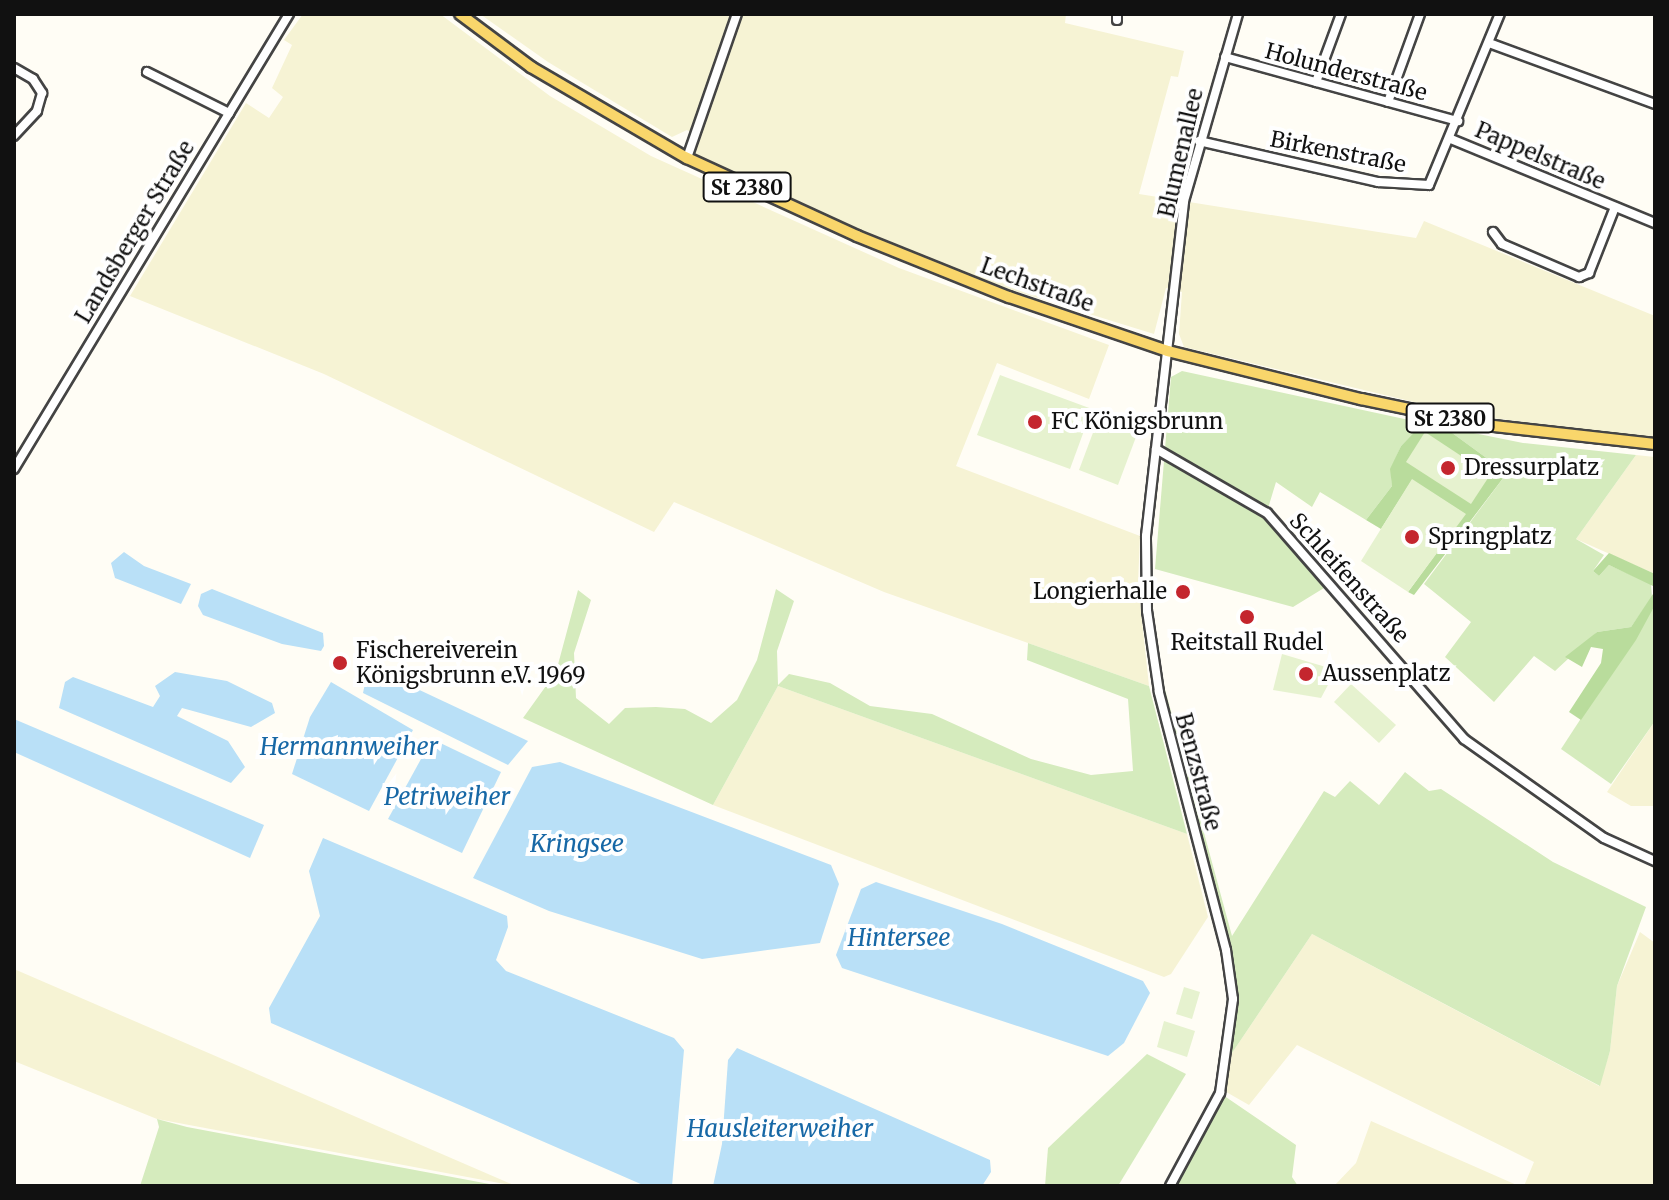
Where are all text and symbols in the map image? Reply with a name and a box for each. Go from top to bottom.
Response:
street label: Holunderstraße [1262,38,1430,106]
street label: Blumenallee [1153,86,1209,220]
street label: Pappelstraße [1471,117,1609,195]
street label: Birkenstraße [1268,126,1408,178]
street label: Landsberger Straße [70,136,200,328]
road number: St 2380 [701,171,793,203]
street label: Lechstraße [977,252,1097,318]
road number: St 2380 [1404,402,1496,434]
place label: FC Königsbrunn [1051,409,1223,435]
marker: FC Königsbrunn [1026,413,1044,431]
place label: Dressurplatz [1464,455,1599,481]
marker: Dressurplatz [1439,459,1457,477]
street label: Schleifenstraße [1284,508,1414,648]
place label: Springplatz [1428,524,1552,550]
marker: Springplatz [1403,528,1421,546]
place label: Longierhalle [1033,579,1167,605]
marker: Longierhalle [1174,583,1192,601]
marker: Reitstall Rudel [1238,608,1256,626]
place label: Reitstall Rudel [1171,630,1323,656]
place label: Fischereiverein Königsbrunn e.V. 1969 [356,637,585,688]
marker: Fischereiverein Königsbrunn e.V. 1969 [331,654,349,672]
place label: Aussenplatz [1322,661,1450,687]
marker: Aussenplatz [1297,665,1315,683]
street label: Benzstraße [1170,710,1226,834]
water label: Hermannweiher [260,733,438,761]
water label: Petriweiher [384,783,510,811]
water label: Kringsee [530,830,624,858]
water label: Hintersee [848,924,950,952]
water label: Hausleiterweiher [687,1115,873,1143]

